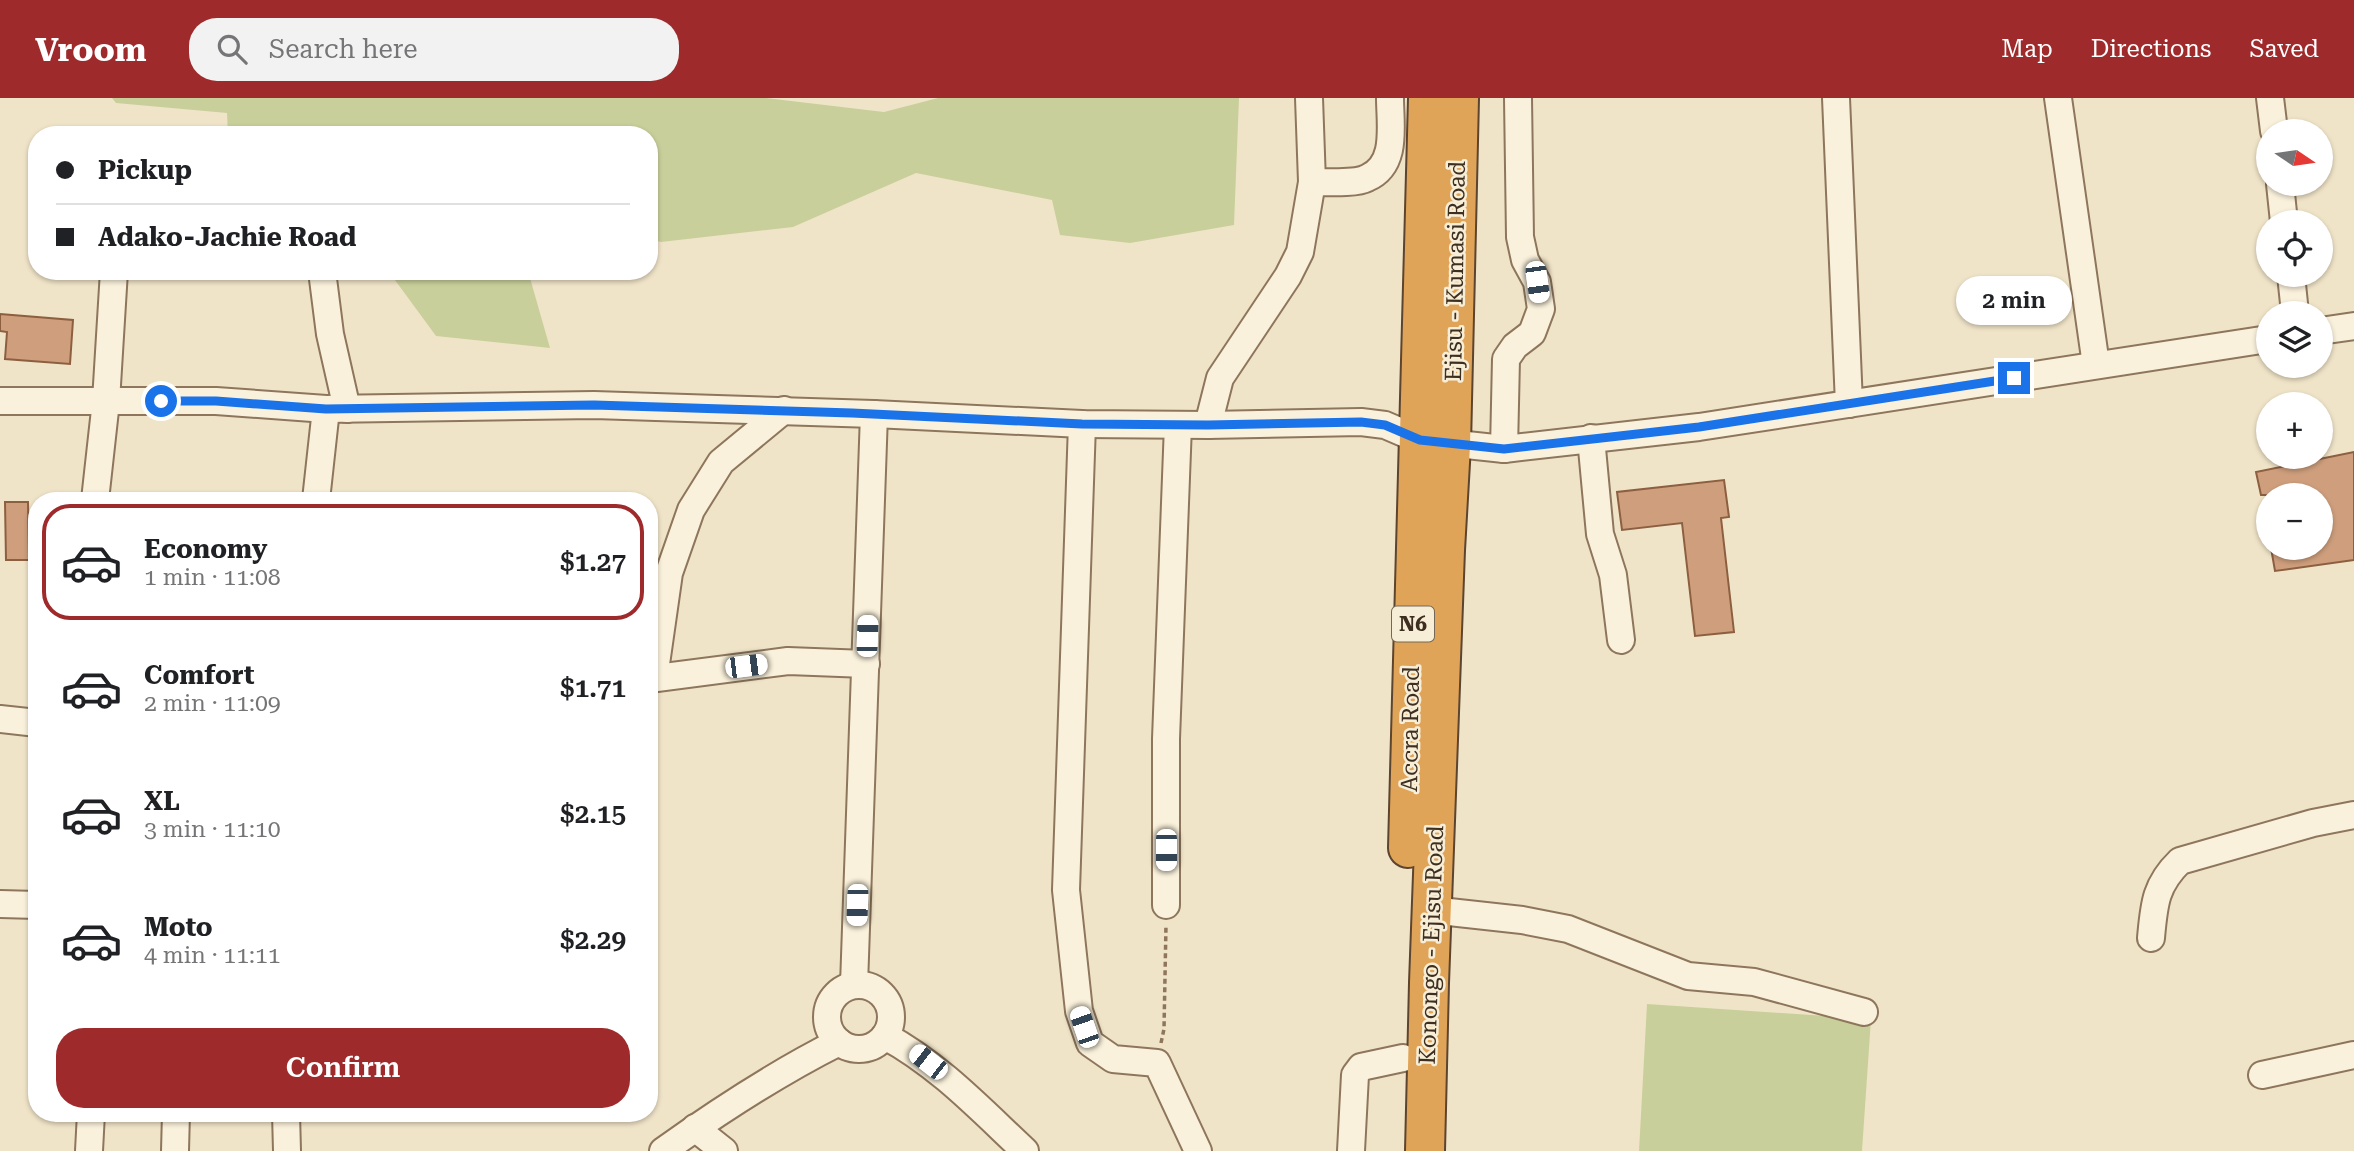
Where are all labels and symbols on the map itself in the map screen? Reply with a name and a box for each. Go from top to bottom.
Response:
north arrow [2256,119,2333,196]
street label: Ejisu - Kumasi Road [1440,160,1471,381]
car [1524,260,1551,304]
callout: 2 min [1956,276,2072,326]
route end [1998,362,2030,394]
route start [145,385,177,417]
road number: N6 [1392,606,1434,642]
car [856,615,879,657]
car [724,653,769,679]
street label: Accra Road [1396,666,1425,792]
street label: Konongo - Ejisu Road [1414,825,1449,1065]
car [1156,829,1177,871]
car [846,884,869,926]
car [1068,1004,1101,1050]
car [905,1041,952,1083]

